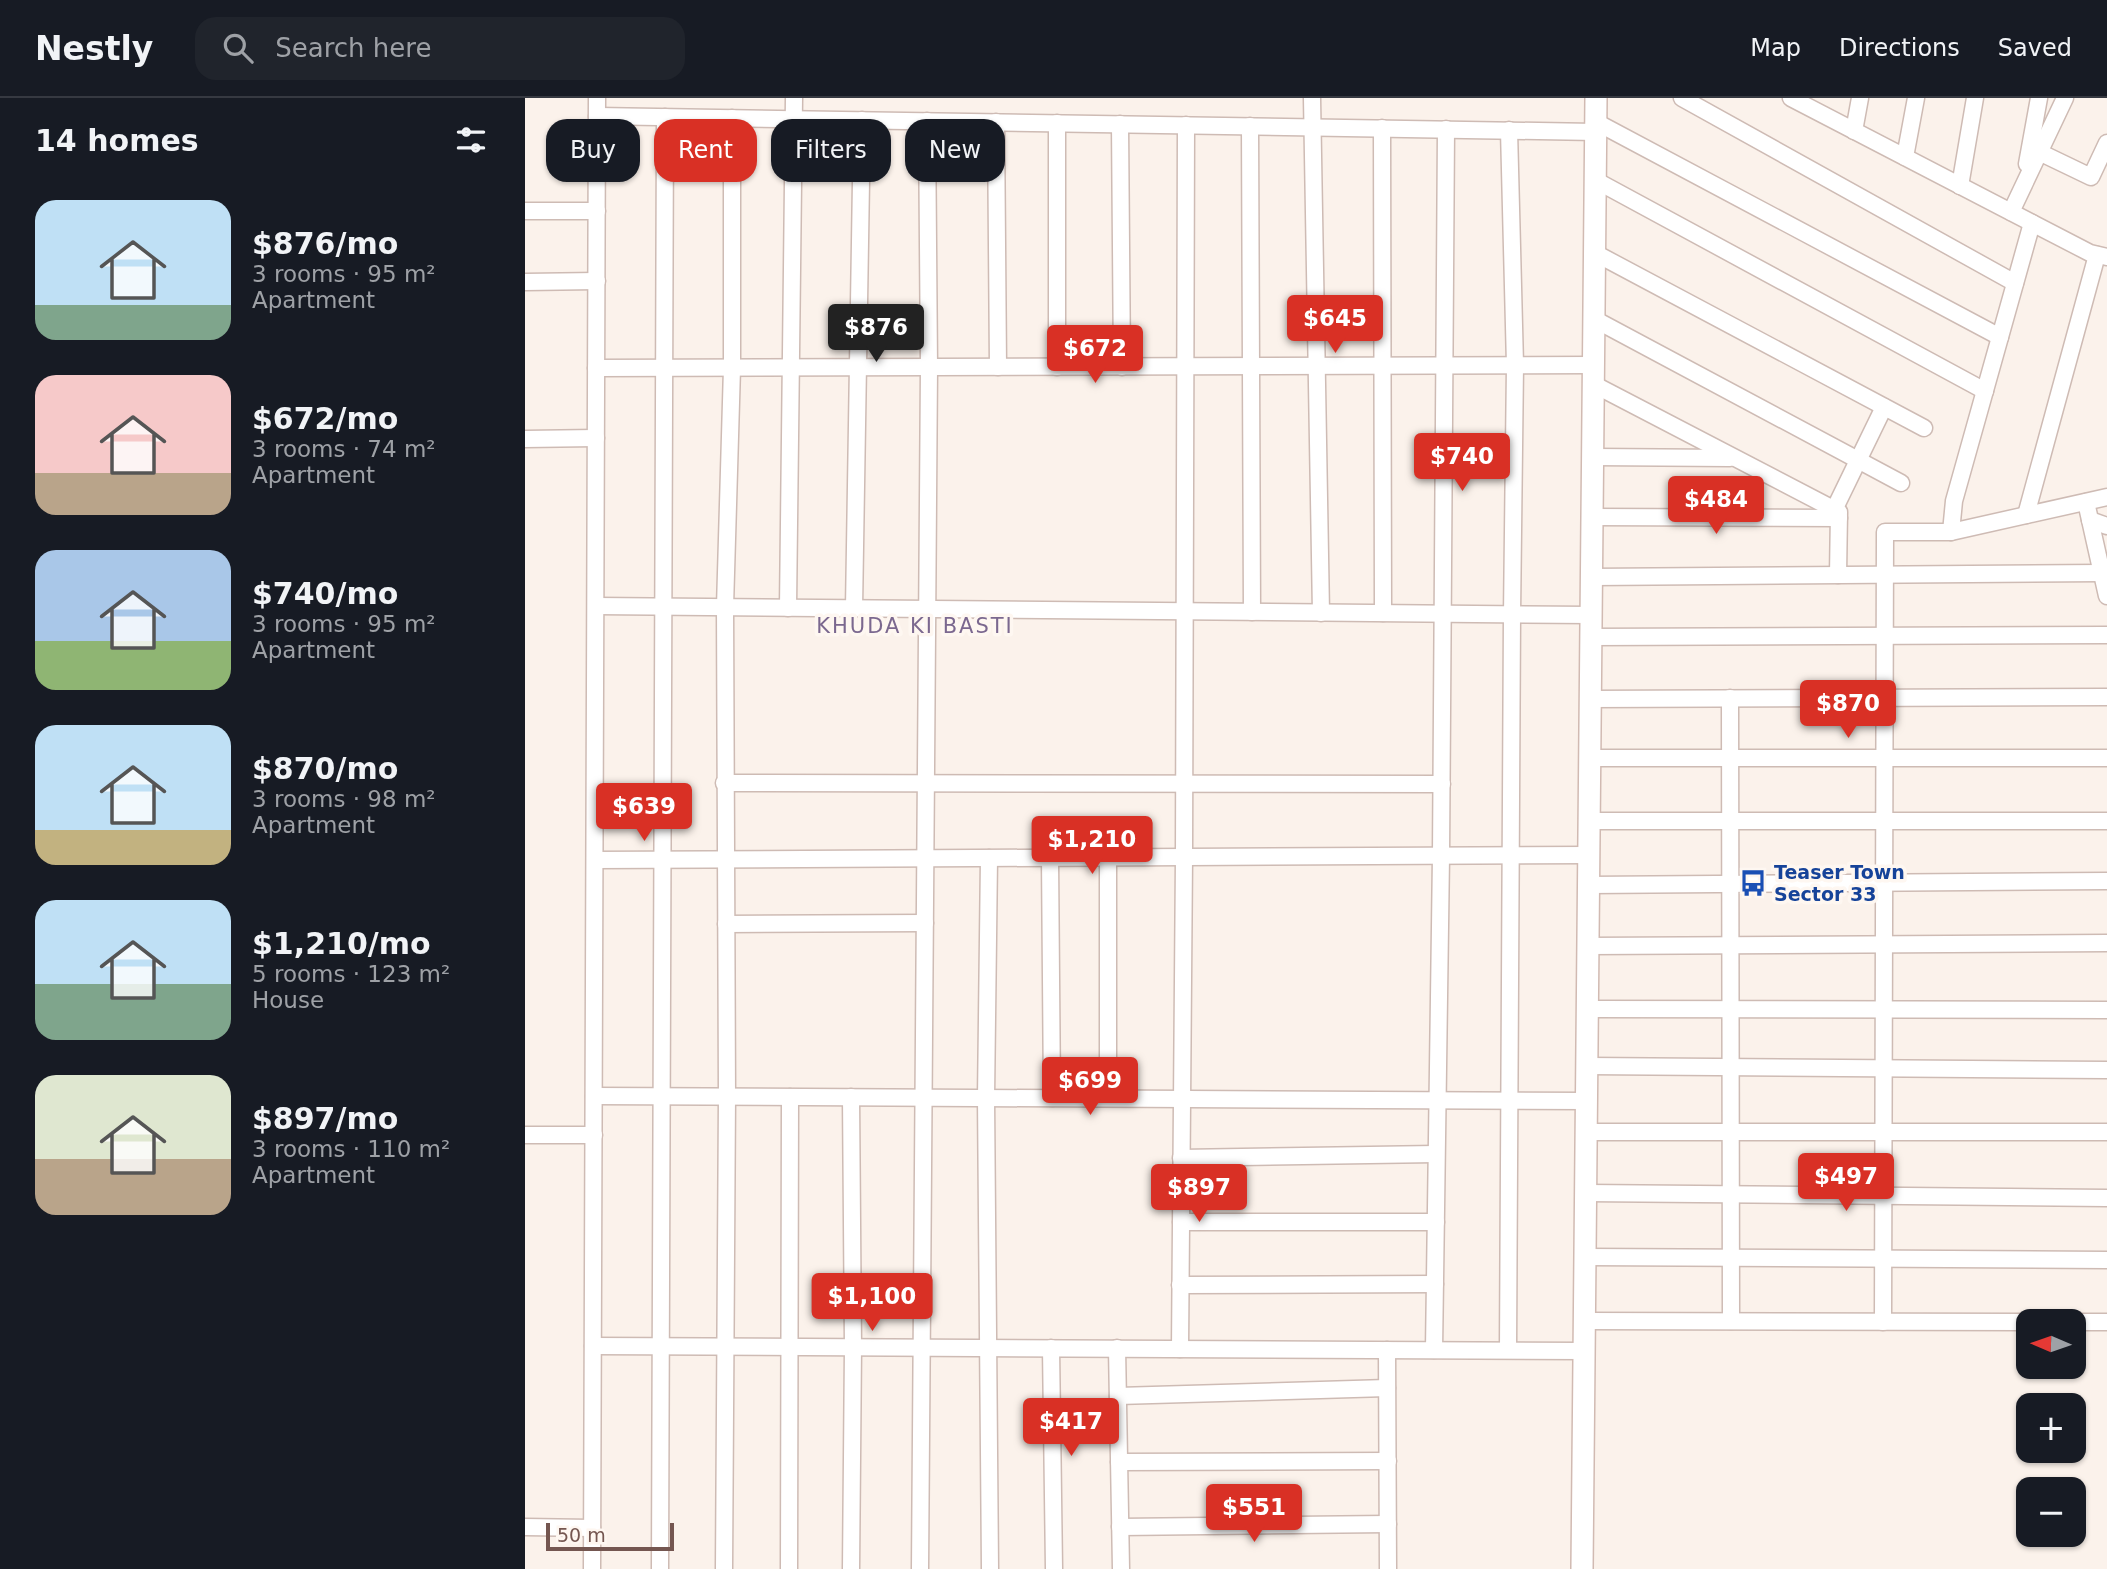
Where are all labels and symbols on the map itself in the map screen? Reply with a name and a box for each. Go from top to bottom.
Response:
pin: $645 [1294,296,1376,355]
pin: $876 [835,304,917,364]
pin: $672 [1054,326,1136,385]
pin: $740 [1421,434,1503,493]
pin: $484 [1675,476,1757,536]
district label: KHUDA KI BASTI [816,614,1014,638]
pin: $870 [1807,680,1889,740]
pin: $639 [603,784,685,843]
pin: $1,210 [1035,816,1149,876]
place label: Teaser Town Sector 33 [1774,861,1905,905]
bus stop icon: Teaser Town Sector 33 [1738,868,1768,898]
pin: $699 [1049,1058,1131,1117]
pin: $497 [1805,1154,1887,1213]
pin: $897 [1158,1164,1240,1224]
pin: $1,100 [815,1274,929,1333]
north arrow [2016,1309,2086,1379]
pin: $417 [1030,1398,1112,1458]
pin: $551 [1213,1484,1295,1544]
scale bar [546,1520,674,1552]

